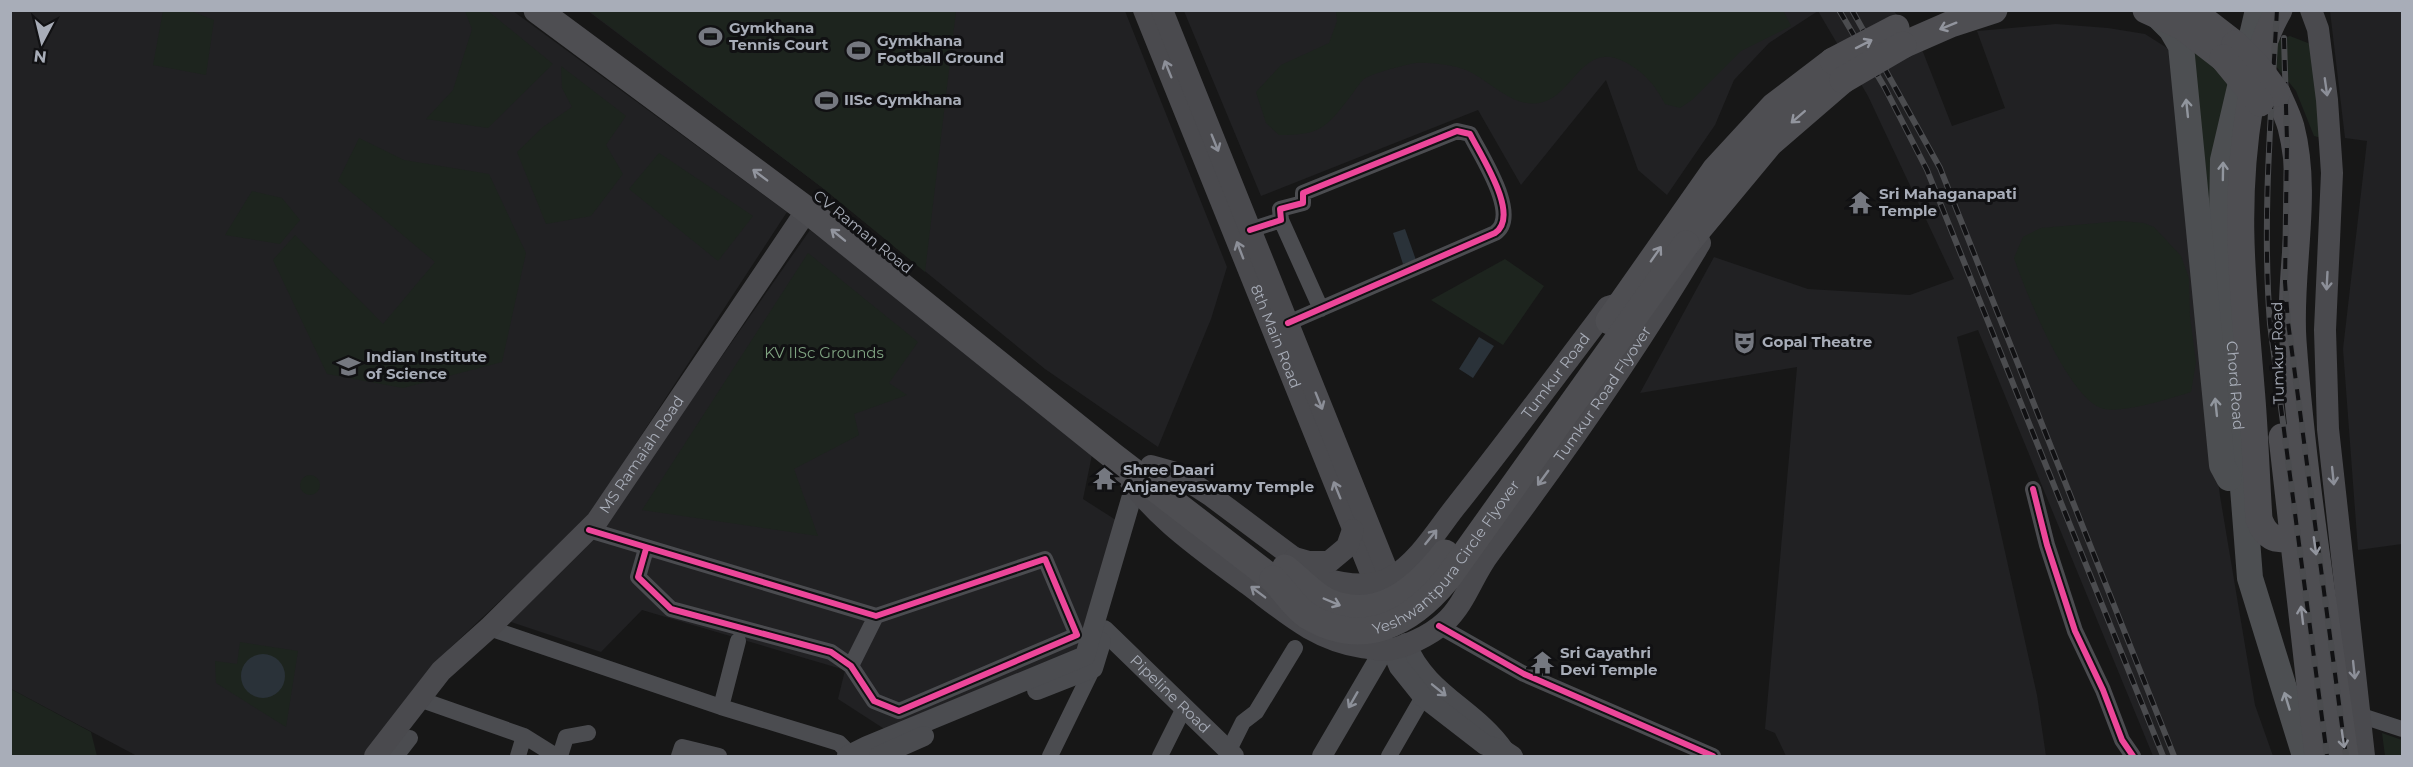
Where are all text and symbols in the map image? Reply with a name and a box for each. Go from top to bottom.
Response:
north arrow [12,12,72,72]
place label: Gymkhana Tennis Court [729,18,829,54]
one-way arrow [1939,21,1958,32]
sports icon: Gymkhana Tennis Court [698,24,724,50]
place label: Gymkhana Football Ground [877,31,1004,67]
sports icon: Gymkhana Football Ground [846,37,872,63]
one-way arrow [1855,38,1873,50]
text: N [33,46,48,67]
one-way arrow [1162,61,1173,79]
one-way arrow [2320,76,2331,96]
sports icon: IISc Gymkhana [813,87,839,113]
place label: IISc Gymkhana [844,90,962,109]
one-way arrow [2181,99,2192,119]
one-way arrow [1791,110,1806,124]
one-way arrow [1210,133,1221,151]
one-way arrow [2217,161,2228,181]
one-way arrow [753,169,769,182]
place label: Sri Mahaganapati Temple [1879,184,2017,220]
street label: CV Raman Road [810,186,917,278]
temple icon: Sri Mahaganapati Temple [1848,190,1874,216]
one-way arrow [830,228,846,241]
one-way arrow [1234,242,1245,260]
one-way arrow [1650,246,1662,262]
one-way arrow [2321,271,2332,291]
street label: 8th Main Road [1247,282,1306,391]
street label: Tumkur Road [2267,302,2288,404]
street label: Tumkur Road Flyover [1549,322,1655,465]
street label: Tumkur Road [1517,329,1594,422]
theatre icon: Gopal Theatre [1731,329,1757,355]
place label: Gopal Theatre [1762,332,1872,351]
street label: Chord Road [2223,340,2248,431]
park label: KV IISc Grounds [764,343,884,362]
place label: Indian Institute of Science [366,347,487,383]
school or university icon: Indian Institute of Science [335,353,361,379]
street label: MS Ramaiah Road [595,392,688,517]
one-way arrow [1314,392,1325,410]
one-way arrow [2211,397,2222,417]
place label: Shree Daari Anjaneyaswamy Temple [1122,460,1314,496]
one-way arrow [2328,465,2339,485]
temple icon: Shree Daari Anjaneyaswamy Temple [1092,466,1118,492]
one-way arrow [1537,470,1550,486]
street label: Yeshwantpura Circle Flyover [1370,476,1524,638]
one-way arrow [1331,481,1342,499]
one-way arrow [1425,529,1438,545]
one-way arrow [2310,536,2321,556]
one-way arrow [1250,585,1266,598]
one-way arrow [1322,597,1340,608]
one-way arrow [2296,605,2307,625]
place label: Sri Gayathri Devi Temple [1560,643,1657,679]
temple icon: Sri Gayathri Devi Temple [1529,649,1555,675]
street label: Pipeline Road [1126,650,1215,737]
one-way arrow [2349,659,2360,679]
one-way arrow [1431,684,1447,697]
one-way arrow [1347,691,1359,708]
one-way arrow [2281,692,2292,711]
one-way arrow [2337,729,2348,749]

